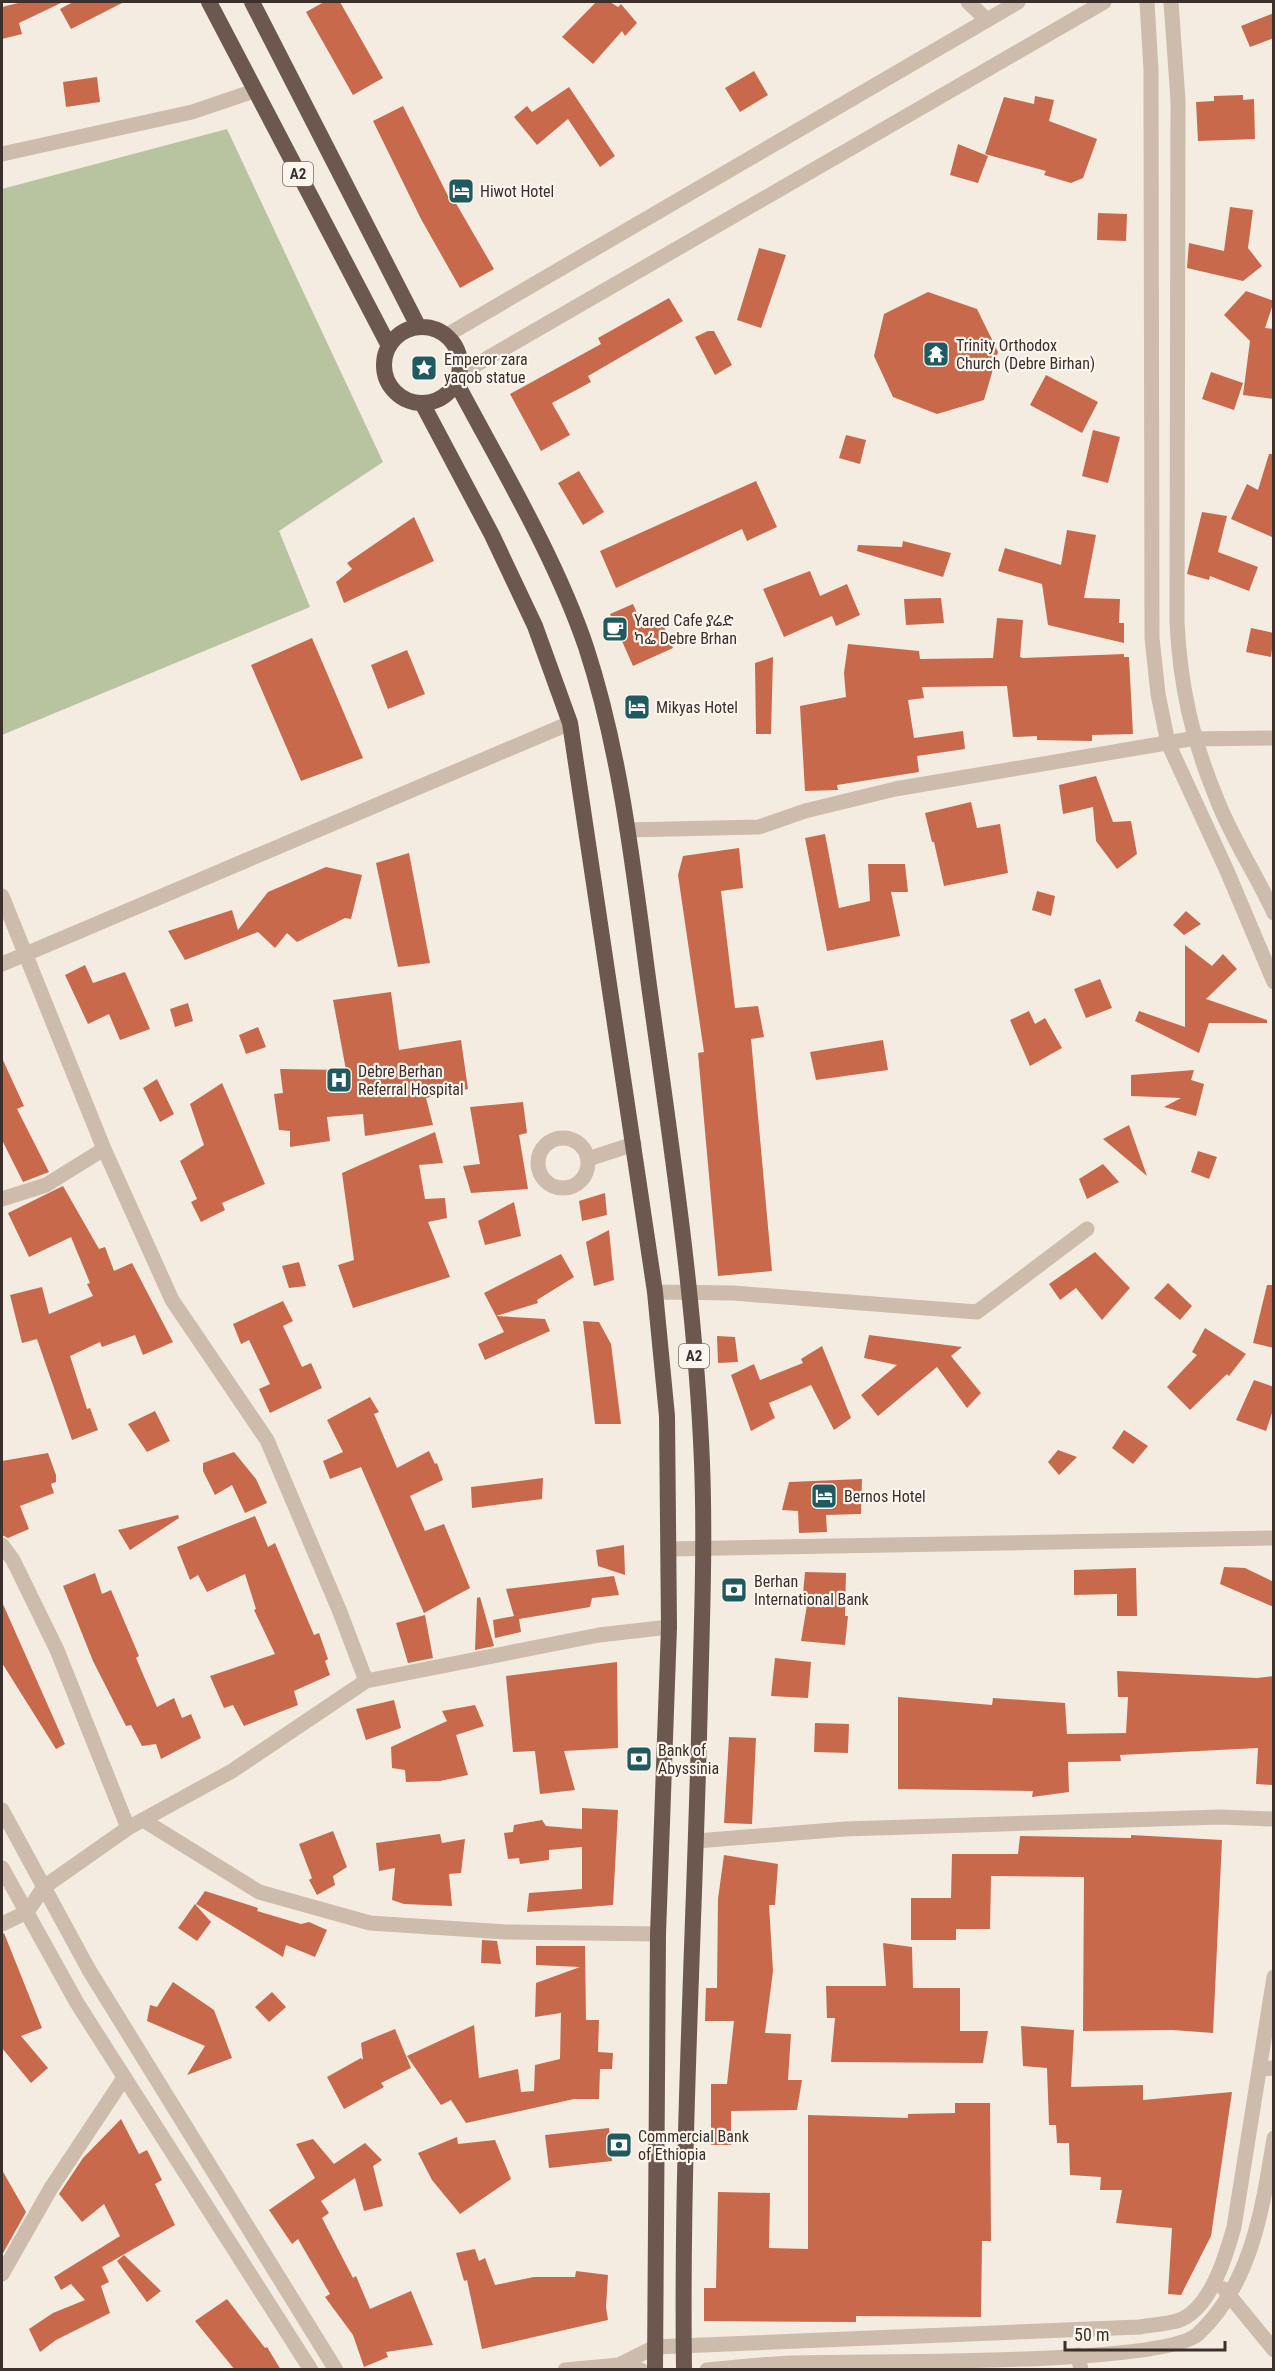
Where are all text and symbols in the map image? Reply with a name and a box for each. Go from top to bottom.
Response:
road number: A2 [283,162,313,186]
hotel icon: Hiwot Hotel [446,176,476,206]
place label: Hiwot Hotel [480,182,554,201]
place label: Trinity Orthodox Church (Debre Birhan) [956,336,1095,373]
temple icon: Trinity Orthodox Church (Debre Birhan) [921,339,951,369]
place label: Emperor zara yaqob statue [444,350,528,387]
place icon: Emperor zara yaqob statue [409,353,439,383]
place label: Yared Cafe ያሬድ ካፌ Debre Brhan [634,611,737,648]
cafe icon: Yared Cafe ያሬድ ካፌ Debre Brhan [600,614,630,644]
hotel icon: Mikyas Hotel [622,692,652,722]
place label: Mikyas Hotel [656,698,738,717]
place label: Debre Berhan Referral Hospital [358,1062,464,1099]
hospital icon: Debre Berhan Referral Hospital [324,1065,354,1095]
road number: A2 [679,1344,709,1368]
hotel icon: Bernos Hotel [809,1481,839,1511]
place label: Bernos Hotel [844,1487,926,1506]
place label: Berhan International Bank [754,1572,870,1609]
bank icon: Berhan International Bank [719,1575,749,1605]
place label: Bank of Abyssinia [658,1741,719,1778]
bank icon: Bank of Abyssinia [624,1744,654,1774]
place label: Commercial Bank of Ethiopia [638,2127,750,2164]
bank icon: Commercial Bank of Ethiopia [604,2130,634,2160]
scale bar [1065,2314,1226,2352]
text: 50 m [1074,2324,1109,2345]

